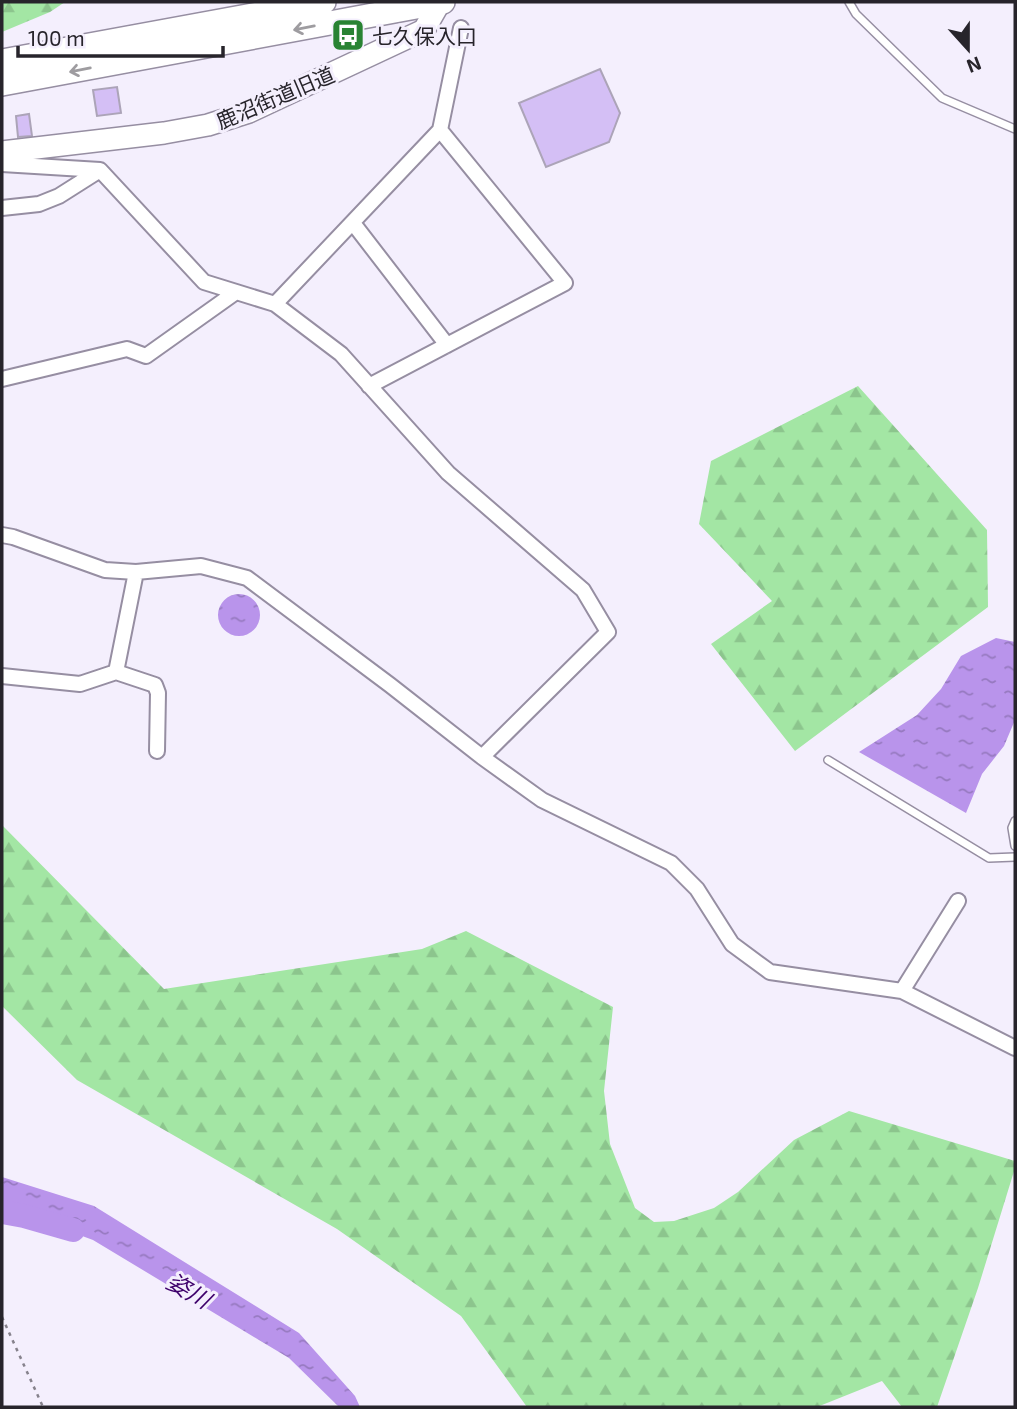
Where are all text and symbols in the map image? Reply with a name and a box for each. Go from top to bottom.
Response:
scale bar [18,14,222,58]
north arrow [933,14,1003,84]
bus stop icon: 七久保入口 [329,16,367,54]
one-way arrow [293,22,316,35]
place label: 七久保入口 [372,23,477,48]
text: 100 m [28,25,85,50]
text: N [964,52,985,79]
street label: 鹿沼街道旧道 [212,61,338,133]
one-way arrow [69,63,92,77]
water label: 姿川 [162,1266,219,1315]

